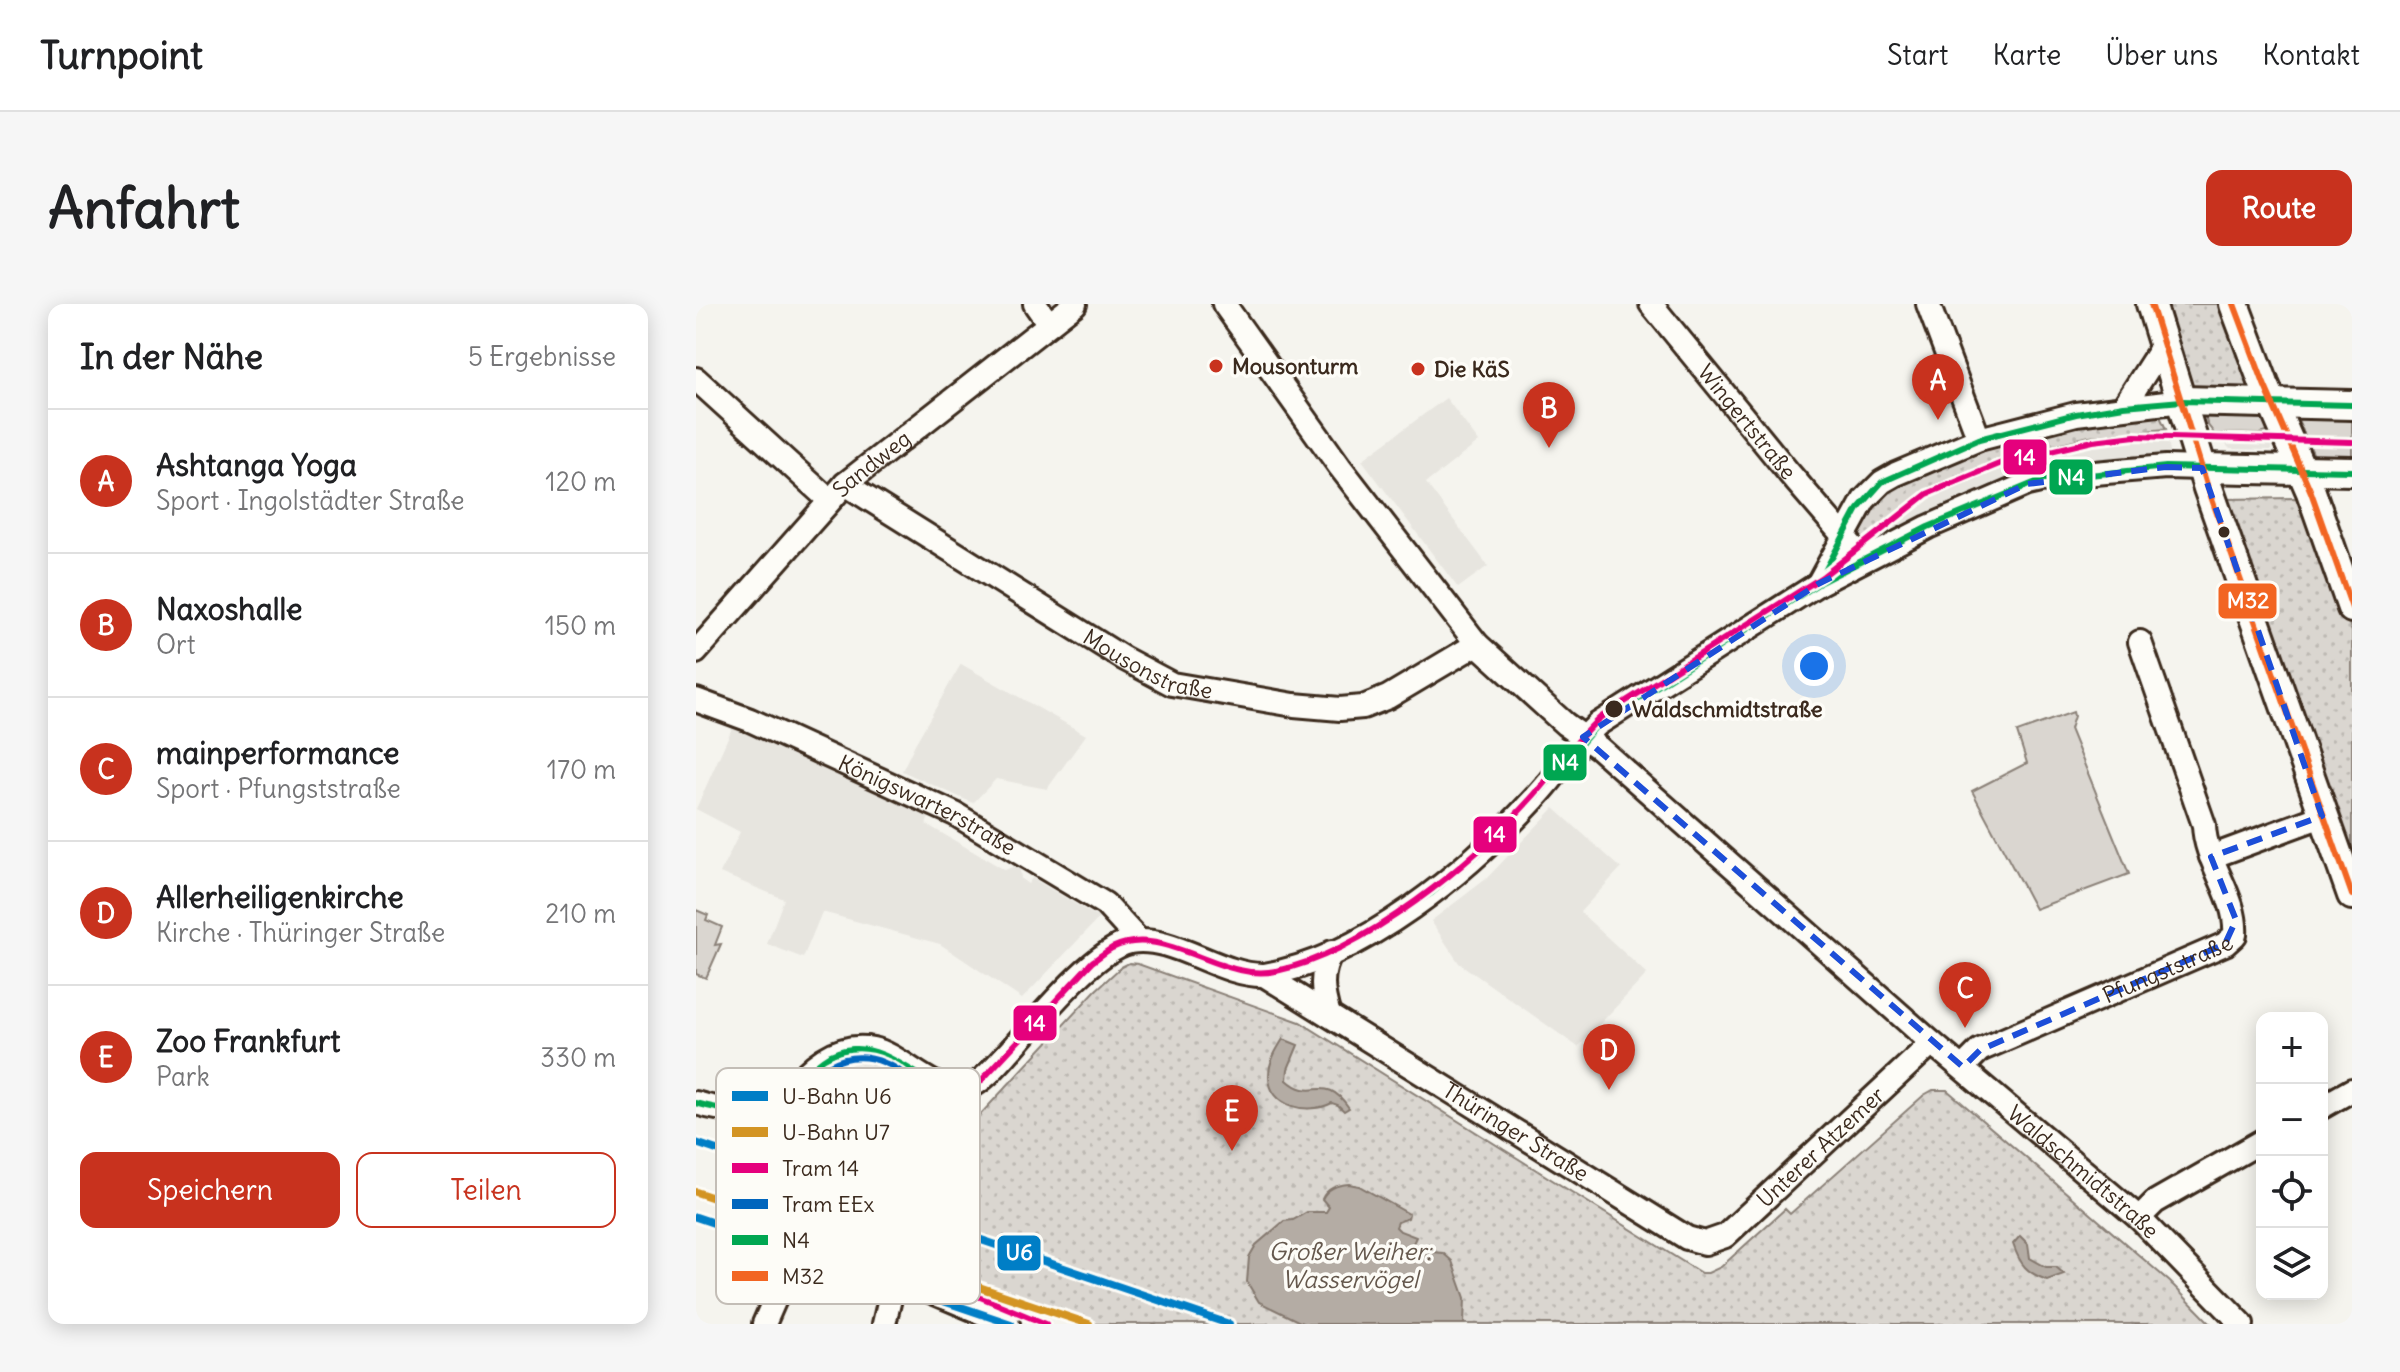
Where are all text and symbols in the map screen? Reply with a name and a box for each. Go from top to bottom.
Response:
text: Turnpoint [40,32,203,79]
text: Start [1887,37,1949,73]
text: Karte [1993,37,2061,73]
text: Über uns [2105,37,2218,73]
text: Kontakt [2262,37,2360,73]
button: Route [2206,170,2352,246]
text: Anfahrt [48,173,240,243]
text: In der Nähe [80,335,263,378]
text: 5 Ergebnisse [468,340,616,373]
place label: Mousonturm [1232,352,1358,380]
pin: A [1912,354,1964,420]
place label: Die KäS [1434,355,1510,383]
marker: Mousonturm [1207,357,1225,375]
street label: Wingertstraße [1692,358,1803,485]
marker: Die KäS [1409,360,1427,378]
pin: B [1523,382,1575,448]
street label: Sandweg [826,424,916,503]
line badge: 14 [2002,438,2048,476]
text: 14 [2014,443,2036,471]
text: Ashtanga Yoga [156,446,357,484]
line badge: N4 [2048,458,2094,496]
text: N4 [2057,463,2085,491]
text: A [98,465,114,498]
text: 120 m [545,465,616,498]
text: Sport · Ingolstädter Straße [156,484,465,517]
unlabelled marker [2216,524,2232,540]
line badge: M32 [2217,582,2278,620]
text: M32 [2227,586,2269,614]
text: Naxoshalle [156,590,302,628]
text: B [97,609,115,642]
text: 150 m [545,609,616,642]
street label: Mousonstraße [1078,623,1215,705]
text: Ort [156,628,196,661]
your location [1794,646,1834,686]
place label: Waldschmidtstraße [1632,695,1823,723]
marker: Waldschmidtstraße [1603,698,1625,720]
text: mainperformance [156,734,399,772]
line badge: N4 [1542,743,1588,782]
street label: Königswarterstraße [834,748,1021,861]
text: N4 [1551,748,1579,776]
text: C [97,753,115,786]
text: 170 m [547,753,616,786]
text: Sport · Pfungststraße [156,772,401,805]
line badge: 14 [1472,815,1518,854]
text: 14 [1484,820,1506,848]
text: Allerheiligenkirche [156,878,404,916]
text: D [97,897,115,930]
text: 210 m [545,897,616,930]
text: Kirche · Thüringer Straße [156,916,445,949]
street label: Pfungststraße [2098,929,2239,1009]
pin: C [1939,962,1991,1028]
line badge: 14 [1012,1004,1058,1042]
text: 14 [1024,1009,1046,1037]
map controls [2256,1012,2328,1300]
button: + [2256,1012,2328,1084]
text: Zoo Frankfurt [156,1022,340,1060]
pin: D [1583,1024,1635,1090]
text: E [98,1041,114,1074]
text: 330 m [540,1041,616,1074]
text: Park [156,1060,210,1093]
legend [716,1068,980,1304]
street label: Thüringer Straße [1438,1076,1594,1187]
street label: Unterer Atzemer [1751,1081,1890,1213]
text: U-Bahn U6 [782,1082,892,1110]
button: − [2256,1084,2328,1156]
pin: E [1206,1085,1258,1151]
street label: Waldschmidtstraße [2002,1099,2165,1244]
text: U-Bahn U7 [782,1118,890,1146]
button: Speichern [80,1152,340,1228]
button: Teilen [356,1152,616,1228]
text: Tram 14 [782,1154,859,1182]
button: locate [2256,1156,2328,1228]
text: Tram EEx [782,1190,874,1218]
text: N4 [782,1226,810,1254]
button: layers [2256,1228,2328,1300]
line badge: U6 [996,1234,1042,1272]
water label: Großer Weiher: Wasservögel [1269,1236,1433,1294]
text: U6 [1005,1238,1033,1266]
text: M32 [782,1262,824,1290]

